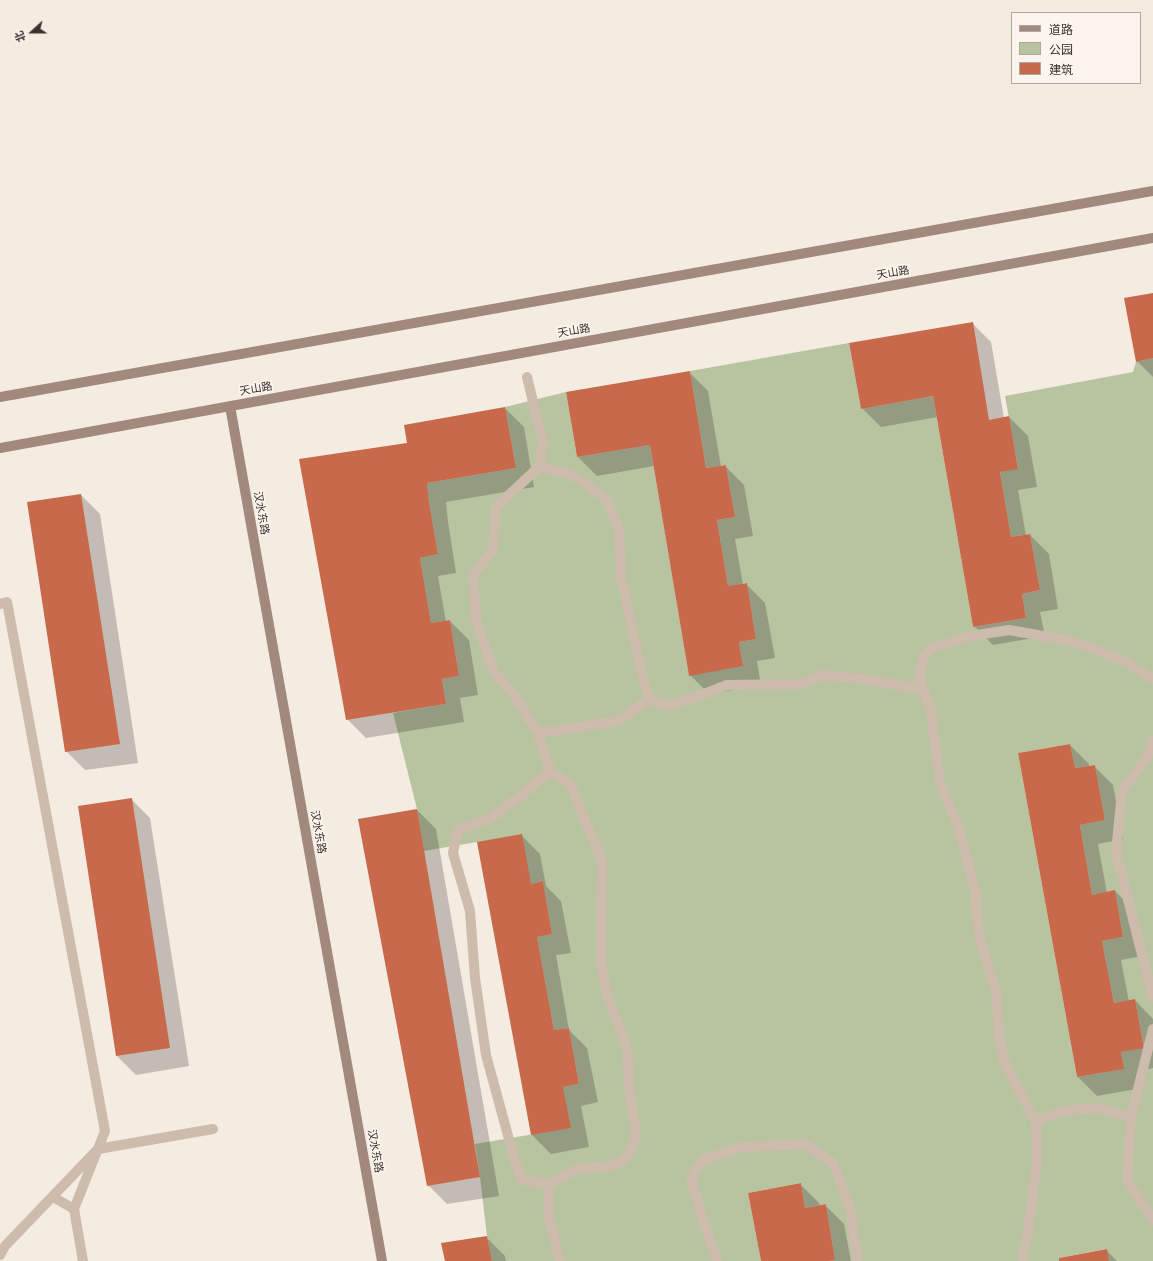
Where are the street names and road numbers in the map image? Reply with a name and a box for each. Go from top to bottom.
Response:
street label: 天山路 [876,264,910,282]
street label: 天山路 [557,322,591,340]
street label: 天山路 [239,380,273,398]
street label: 汉水东路 [251,490,271,536]
street label: 汉水东路 [308,809,328,855]
street label: 汉水东路 [365,1128,385,1174]

